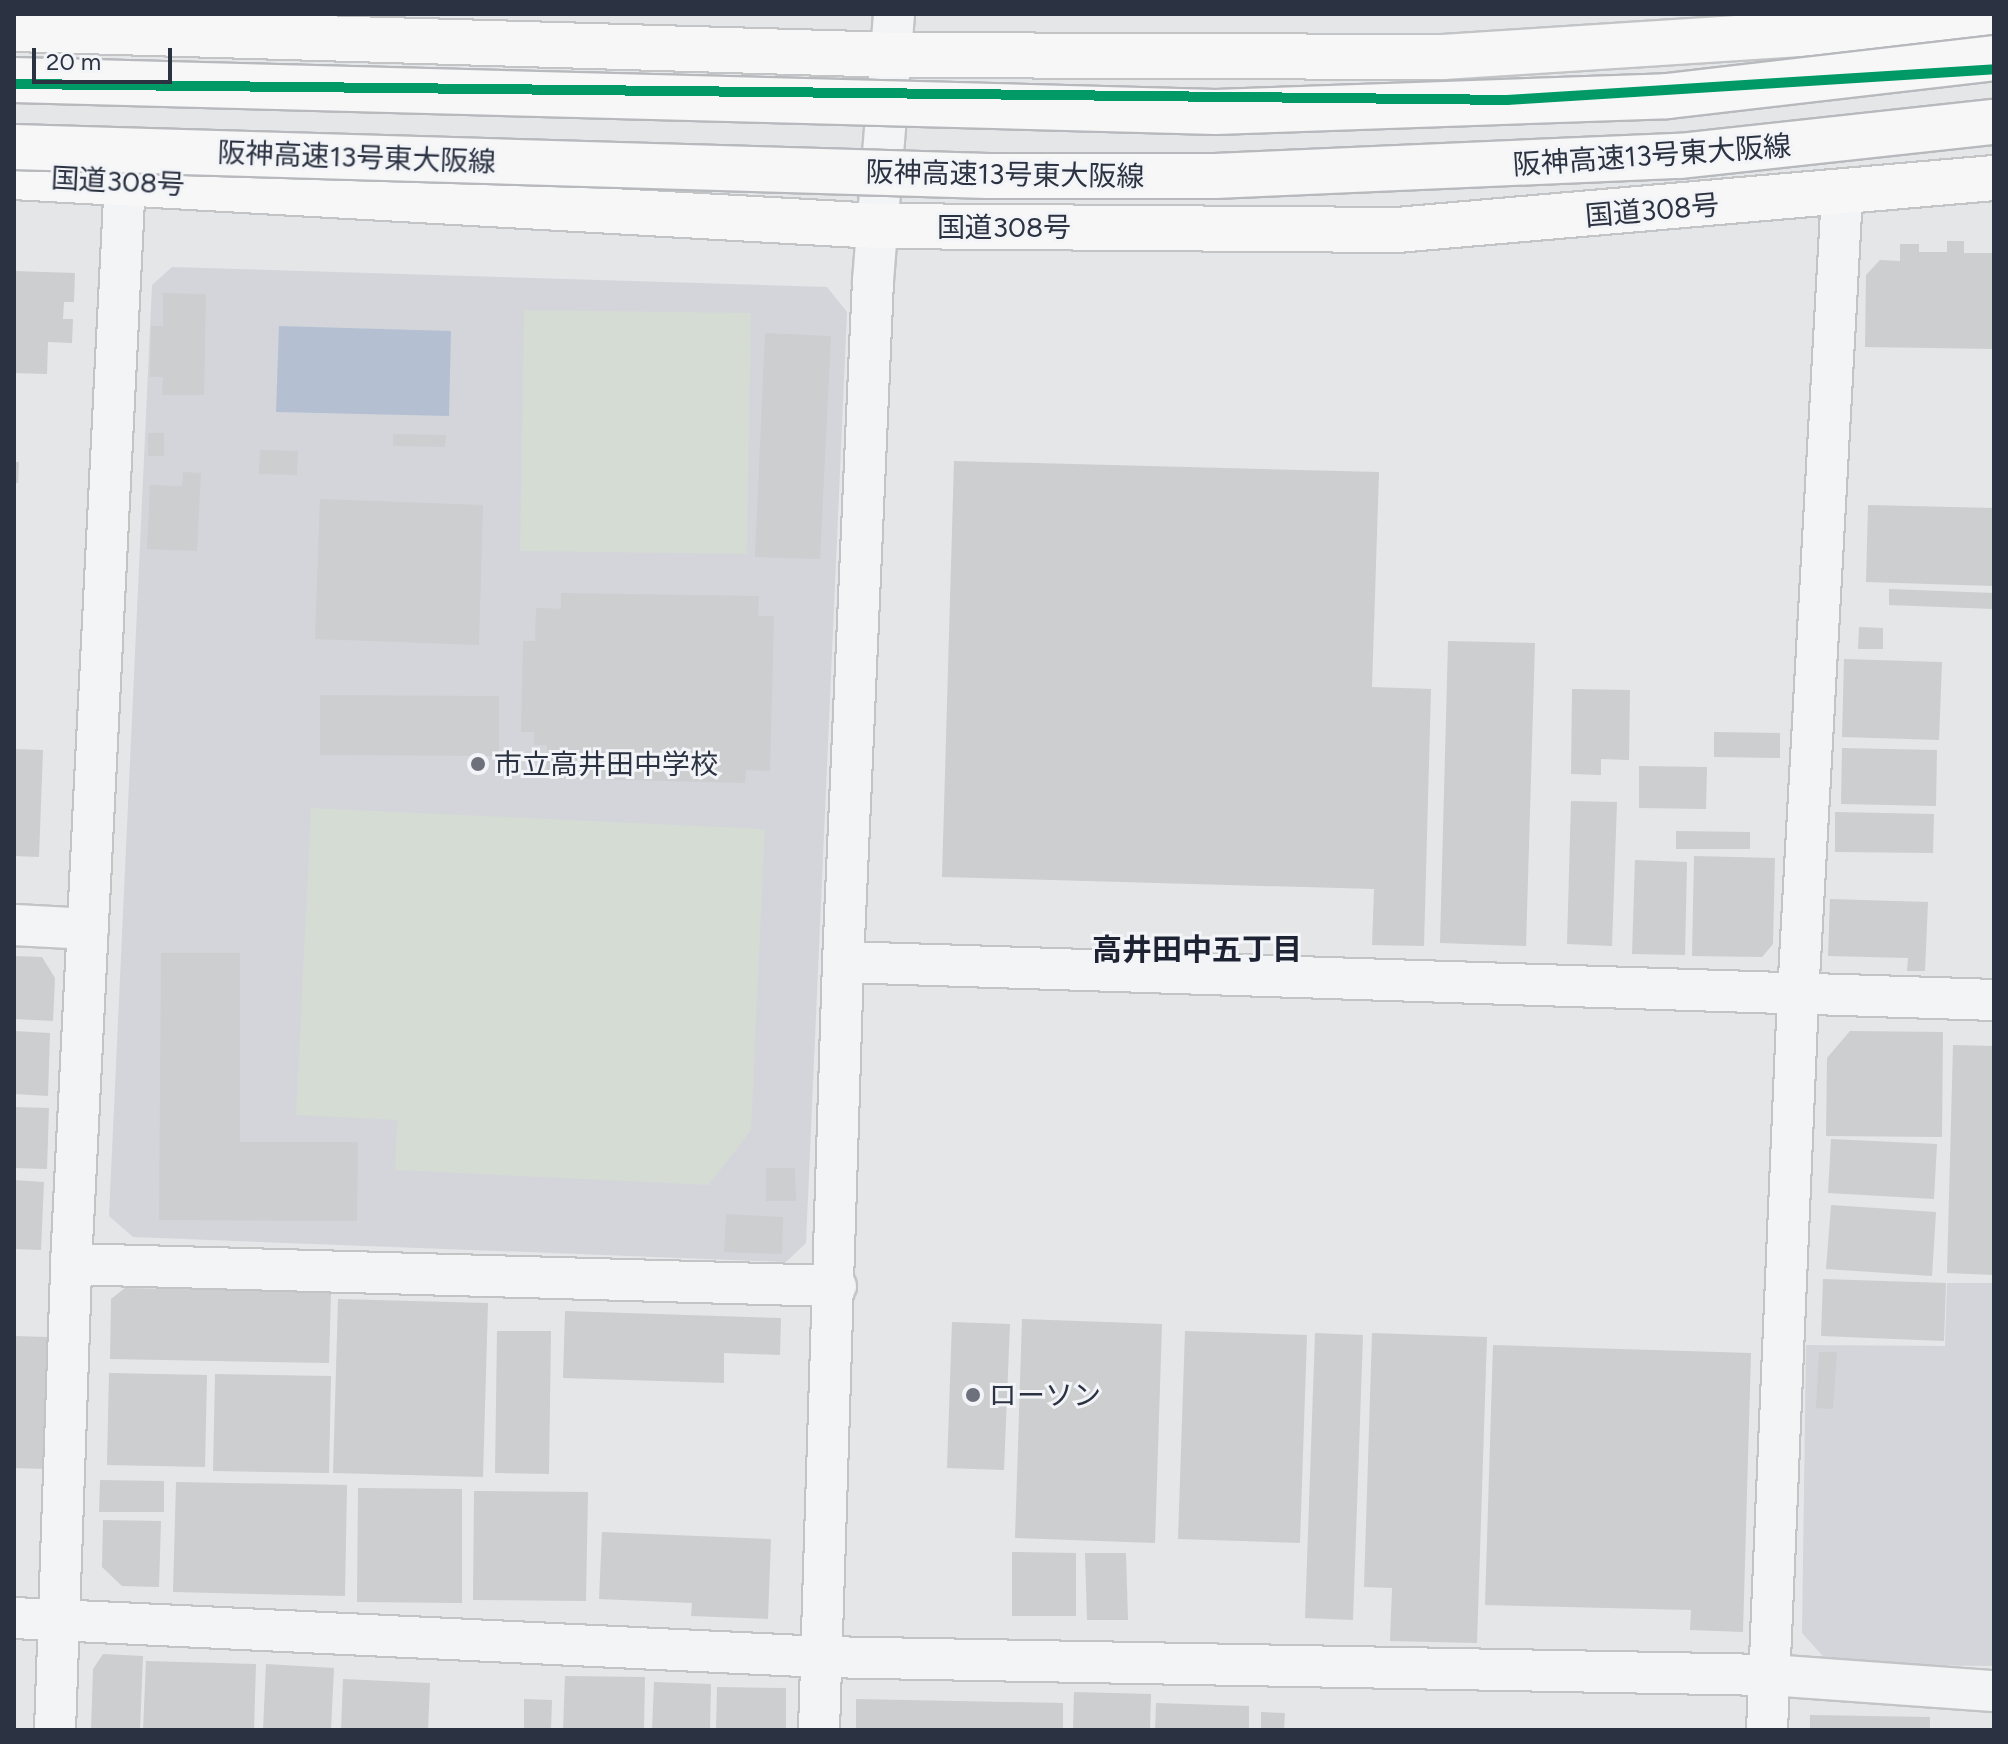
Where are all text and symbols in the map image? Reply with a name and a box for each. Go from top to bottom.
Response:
scale bar [36,32,176,82]
text: 20 m [46,47,101,76]
street label: 阪神高速13号東大阪線 [1512,129,1792,181]
street label: 阪神高速13号東大阪線 [217,135,497,179]
street label: 阪神高速13号東大阪線 [865,155,1145,193]
street label: 国道308号 [50,161,186,201]
street label: 国道308号 [1584,187,1720,233]
street label: 国道308号 [937,210,1071,244]
place label: 市立高井田中学校 [494,747,718,781]
marker: 市立高井田中学校 [469,755,487,773]
district label: 高井田中五丁目 [1092,932,1302,968]
place label: ローソン [989,1378,1101,1412]
marker: ローソン [964,1386,982,1404]

